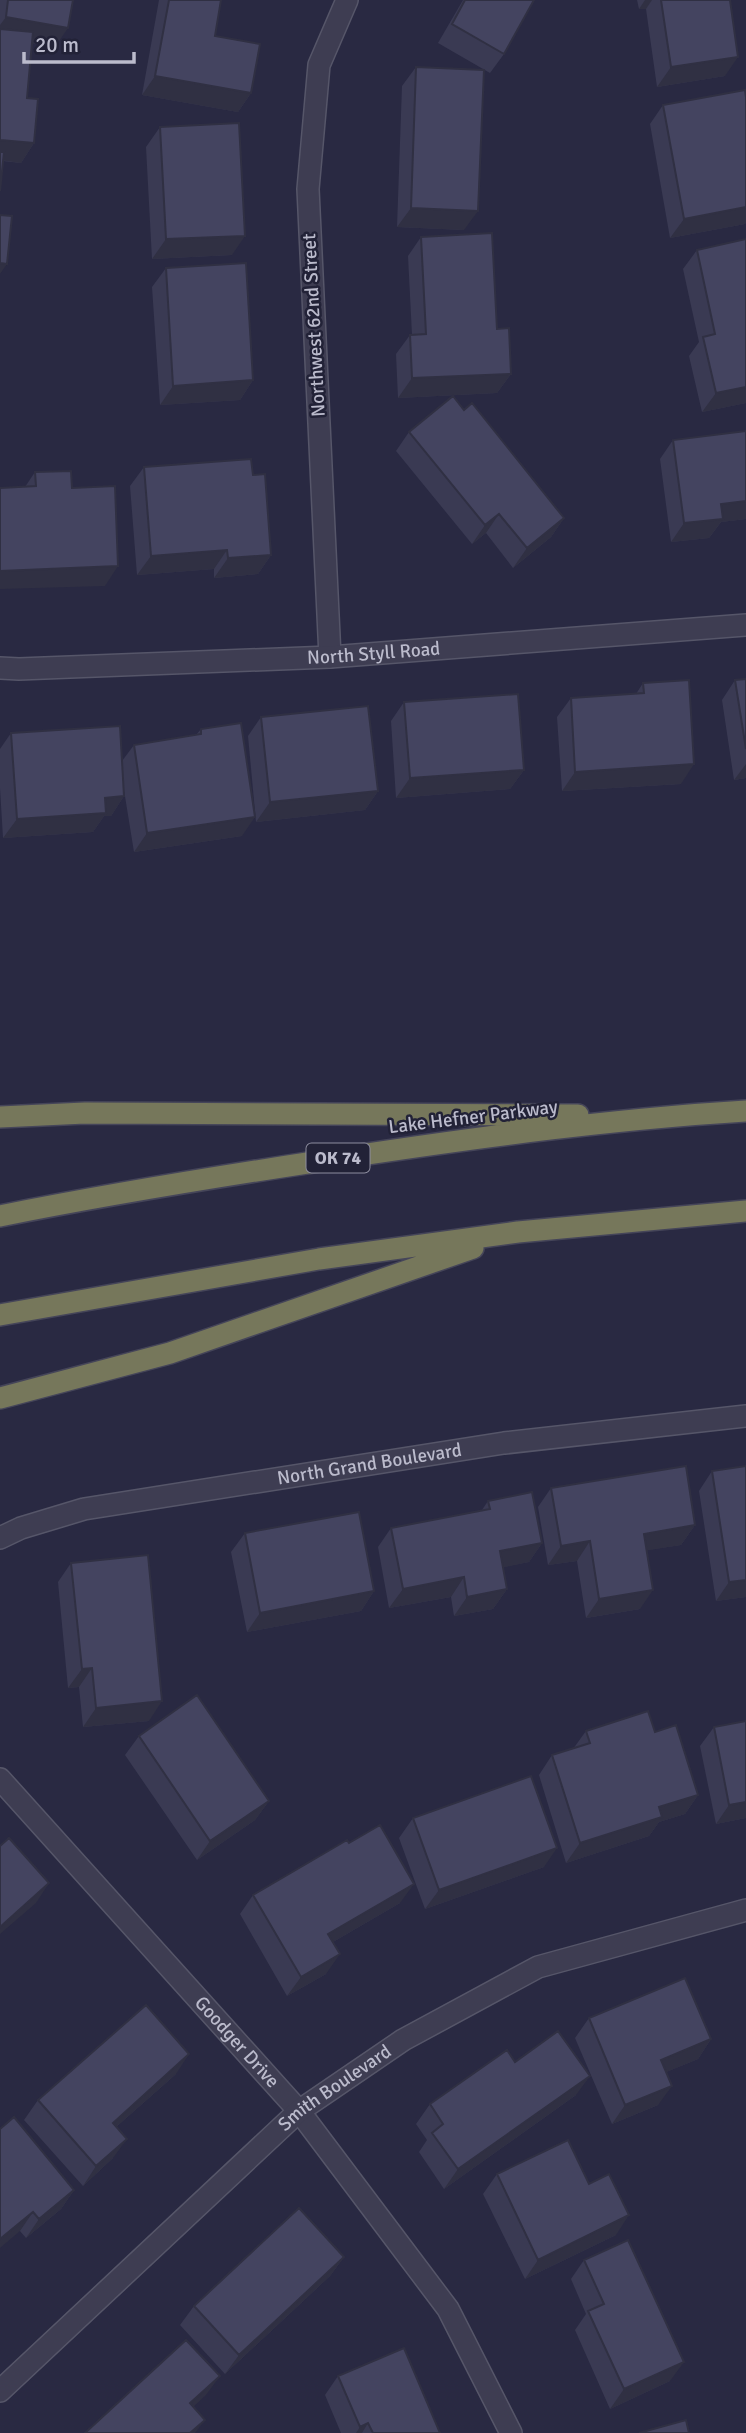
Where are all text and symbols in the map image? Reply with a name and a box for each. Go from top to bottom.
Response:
scale bar [24,21,135,65]
text: 20 m [35,32,79,58]
street label: Northwest 62nd Street [297,232,331,417]
street label: North Styll Road [307,637,441,670]
street label: Lake Hefner Parkway [387,1095,559,1139]
road number: OK 74 [306,1143,370,1172]
street label: North Grand Boulevard [275,1438,463,1490]
street label: Goodger Drive [189,1991,284,2093]
street label: Smith Boulevard [273,2040,396,2136]

